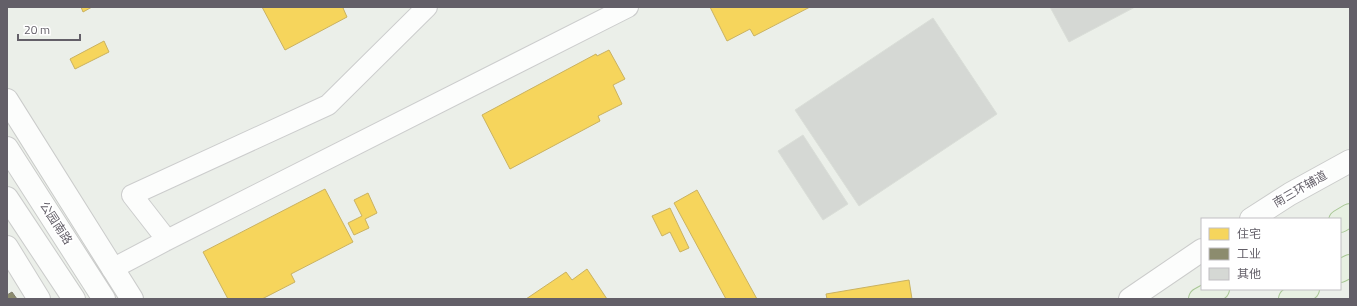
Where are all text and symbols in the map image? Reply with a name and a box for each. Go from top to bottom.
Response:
scale bar [18,16,80,42]
text: 20 m [24,20,50,39]
street label: 南三环辅道 [1269,165,1330,212]
street label: 公园南路 [35,197,77,248]
legend [1201,218,1341,290]
text: 住宅 [1237,224,1261,243]
text: 工业 [1237,244,1261,263]
text: 其他 [1237,264,1261,283]

